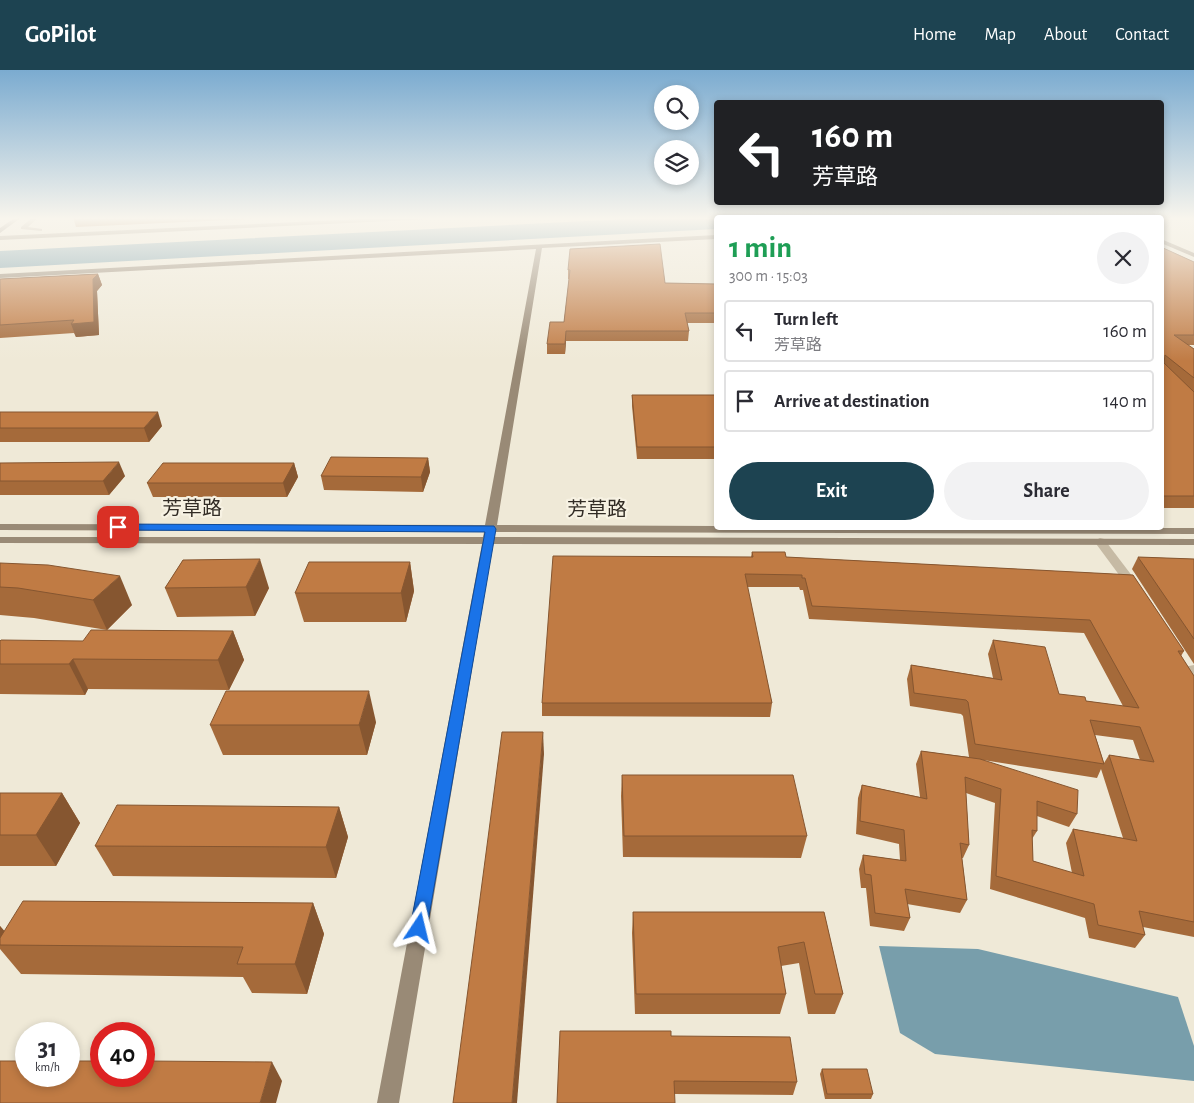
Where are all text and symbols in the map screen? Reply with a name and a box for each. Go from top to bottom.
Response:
text: GoPilot [25,23,96,47]
text: Home [913,26,956,44]
text: Map [984,26,1016,44]
text: About [1044,26,1087,44]
text: Contact [1115,26,1169,44]
map controls [654,85,699,185]
button: search [654,85,699,130]
text: 160 m [812,119,893,154]
icon: left [729,120,794,185]
button: layers [654,140,699,185]
text: 芳草路 [812,166,878,188]
button: close [1097,232,1149,284]
text: 1 min [729,233,792,263]
text: 300 m · 15:03 [729,268,808,284]
text: Turn left [774,310,838,329]
icon: left [731,317,759,345]
text: 160 m [1103,322,1147,341]
text: 芳草路 [774,337,822,353]
icon: arrive [731,387,759,415]
text: Arrive at destination [774,392,930,411]
text: 140 m [1103,392,1147,411]
button: Exit [729,462,934,520]
button: Share [944,462,1149,520]
street label: 芳草路 [162,498,222,519]
street label: 芳草路 [567,499,627,520]
pin [97,506,139,548]
icon: arrive [104,513,132,541]
position arrow [392,901,444,953]
speed limit sign: 40 [90,1022,155,1087]
text: 31 [38,1036,57,1061]
text: km/h [35,1061,60,1073]

